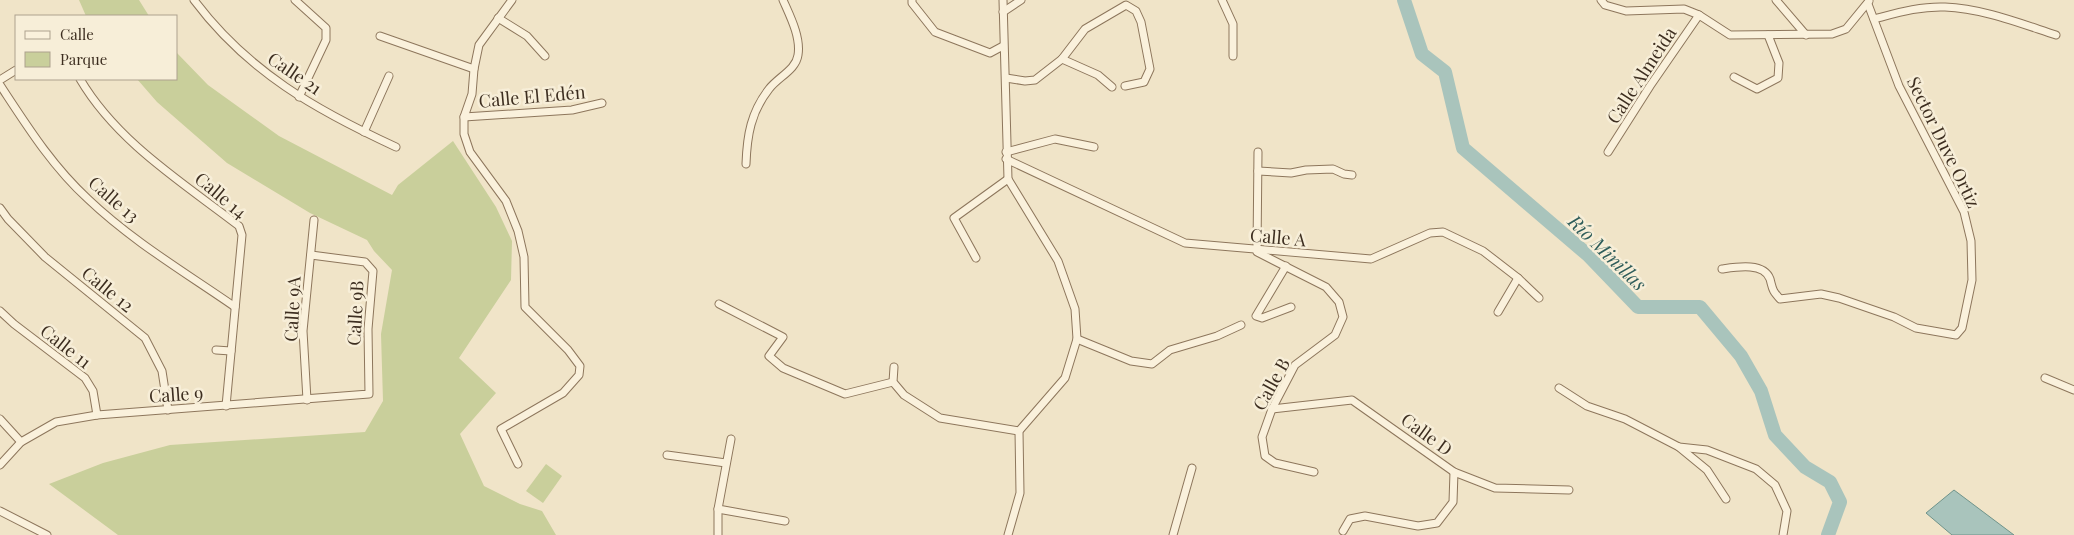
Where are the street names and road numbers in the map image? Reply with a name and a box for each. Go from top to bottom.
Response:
street label: Calle Almeida [1601,22,1681,128]
street label: Calle 21 [263,46,327,100]
street label: Sector Duve Ortiz [1902,72,1986,212]
street label: Calle El Edén [478,79,587,113]
street label: Calle 14 [190,166,252,224]
street label: Calle 13 [84,170,144,228]
street label: Calle A [1249,223,1307,251]
street label: Calle 12 [77,261,139,317]
street label: Calle 9A [278,275,306,342]
street label: Calle 9B [341,280,369,346]
street label: Calle 11 [36,319,97,374]
street label: Calle B [1247,354,1295,414]
street label: Calle 9 [148,380,204,408]
street label: Calle D [1396,407,1458,461]

